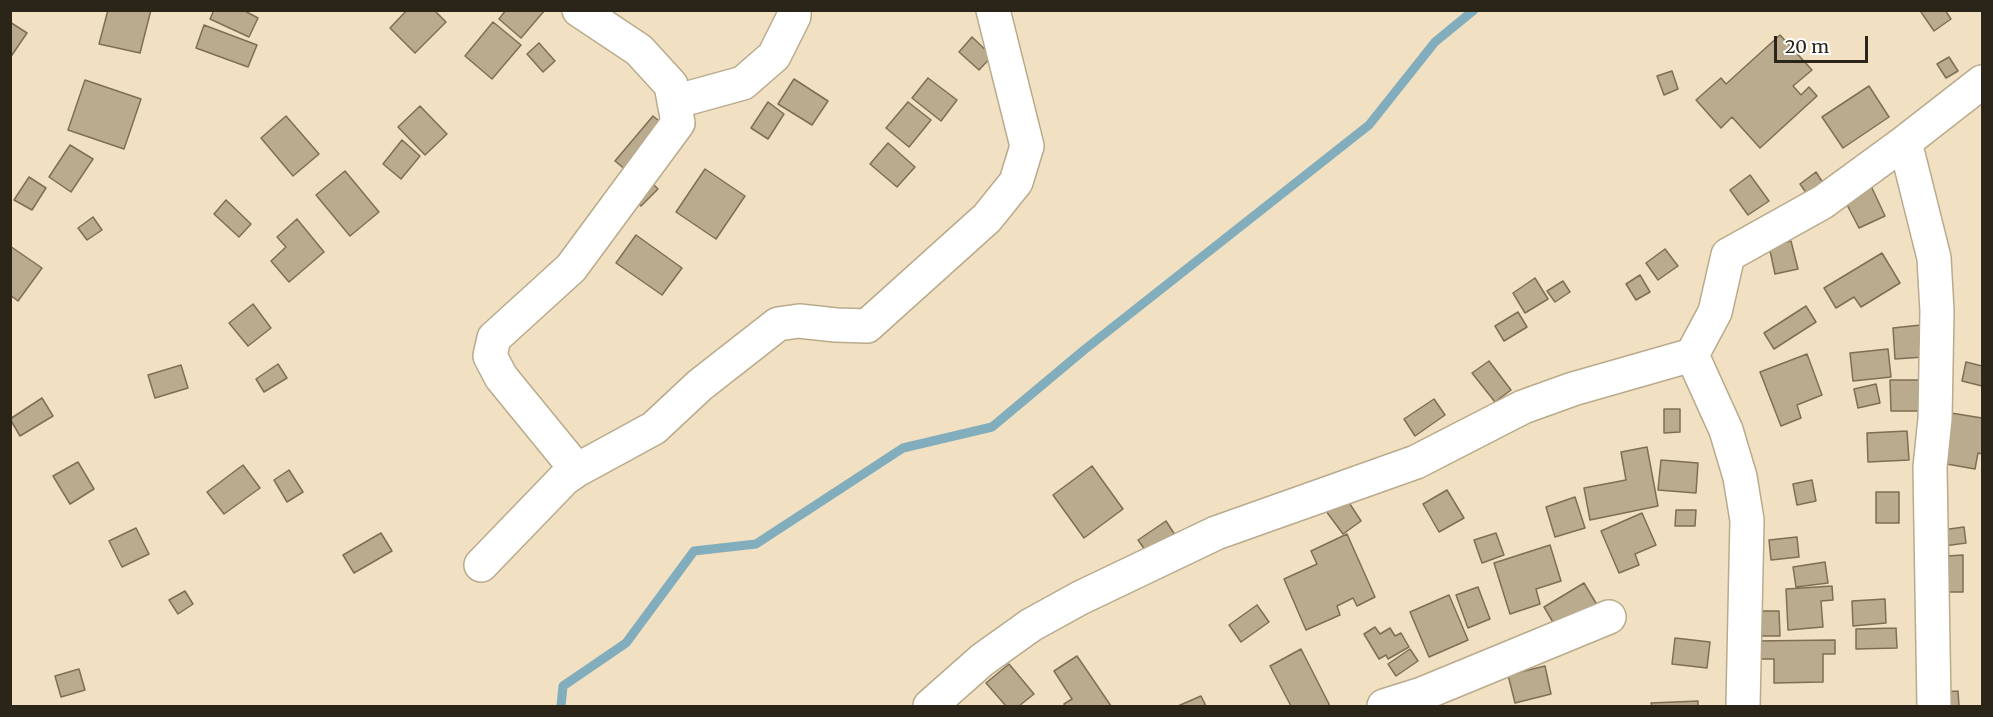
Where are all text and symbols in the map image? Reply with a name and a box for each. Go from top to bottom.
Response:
scale bar [1777,24,1872,62]
text: 20 m [1785,35,1829,58]

